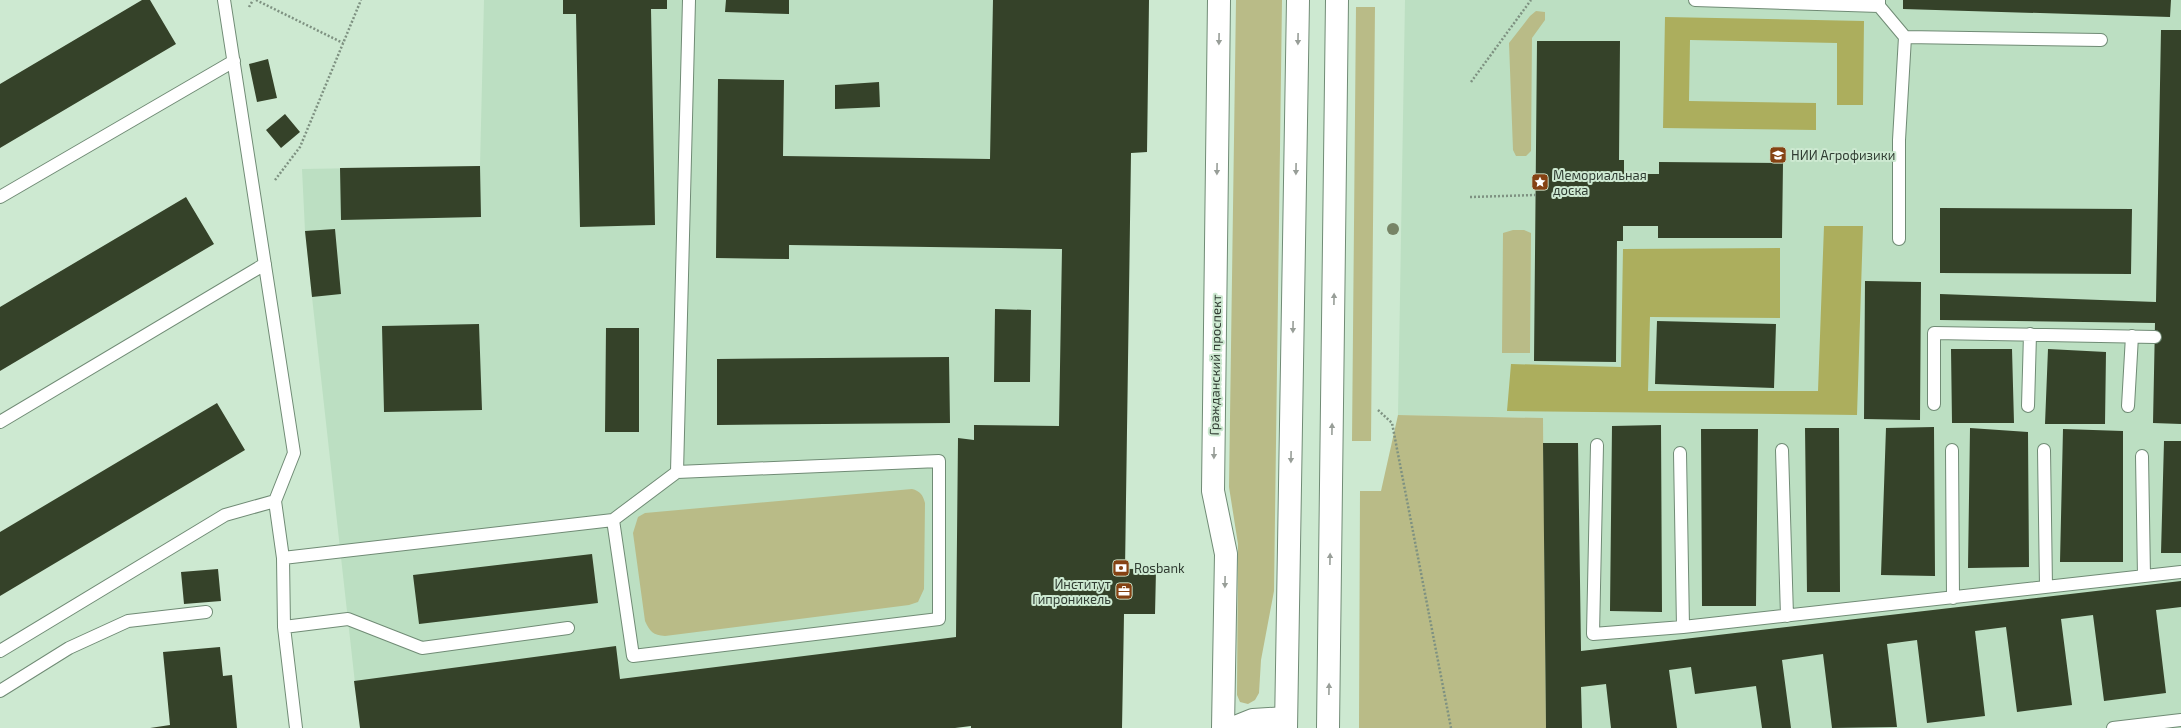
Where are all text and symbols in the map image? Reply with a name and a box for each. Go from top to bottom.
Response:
one-way arrow [1216,33,1222,46]
one-way arrow [1295,33,1301,46]
school or university icon: НИИ Агрофизики [1768,145,1788,165]
place label: НИИ Агрофизики [1791,147,1895,163]
one-way arrow [1214,163,1220,176]
one-way arrow [1292,163,1299,175]
place label: Мемориальная доска [1553,167,1647,198]
place icon: Мемориальная доска [1530,172,1550,192]
one-way arrow [1330,293,1337,305]
street label: Гражданский проспект [1206,294,1224,436]
one-way arrow [1290,321,1296,334]
one-way arrow [1329,422,1335,435]
one-way arrow [1211,447,1217,460]
one-way arrow [1288,451,1294,464]
one-way arrow [1327,552,1333,565]
bank icon: Rosbank [1111,558,1131,578]
place label: Rosbank [1134,560,1185,576]
place label: Институт Гипроникель [1032,576,1112,607]
one-way arrow [1222,576,1229,588]
office icon: Институт Гипроникель [1114,581,1134,601]
one-way arrow [1326,682,1332,695]

